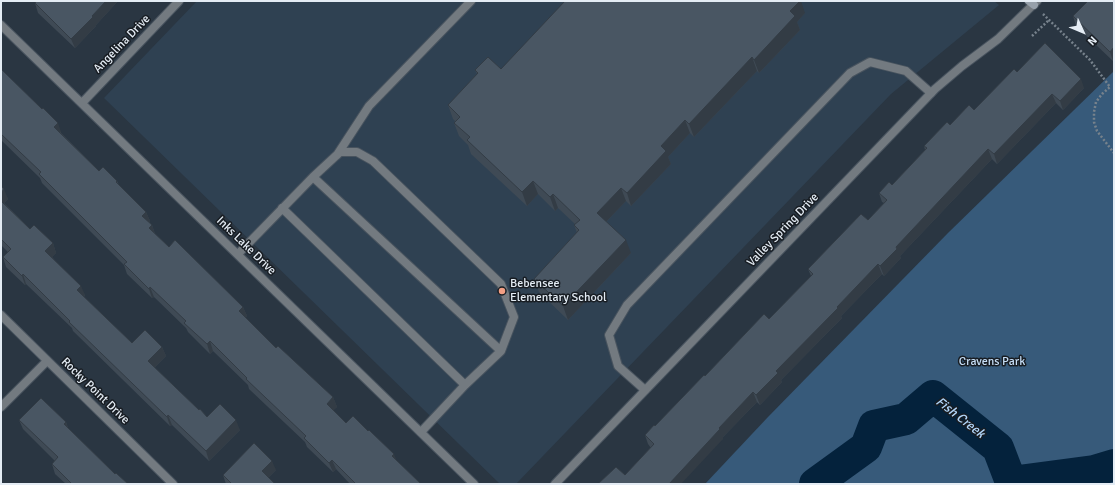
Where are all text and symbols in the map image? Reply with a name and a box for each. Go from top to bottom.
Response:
street label: Angelina Drive [91,12,153,76]
north arrow [1063,12,1103,52]
text: N [1085,33,1099,48]
street label: Valley Spring Drive [744,190,822,270]
street label: Inks Lake Drive [213,214,279,278]
place label: Bebensee Elementary School [510,277,606,305]
marker: Bebensee Elementary School [497,286,507,296]
street label: Rocky Point Drive [58,355,132,427]
park label: Cravens Park [959,355,1025,369]
water label: Fish Creek [932,394,988,442]

